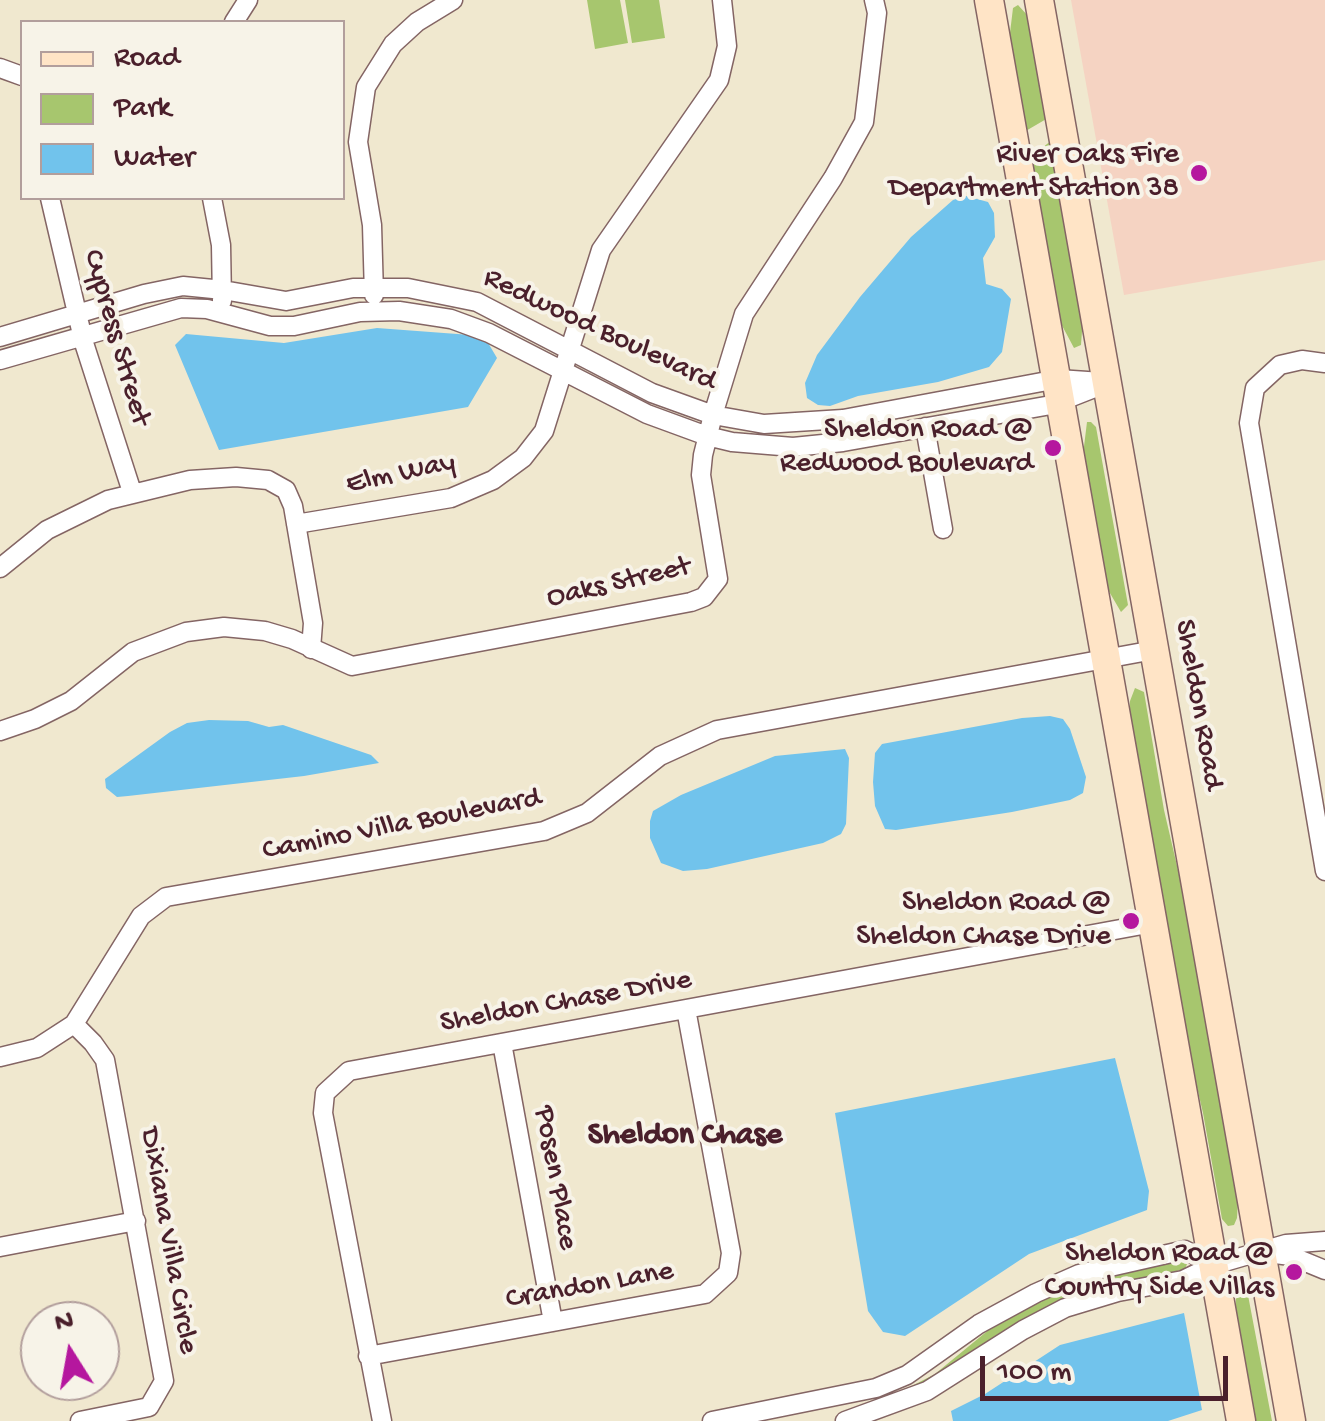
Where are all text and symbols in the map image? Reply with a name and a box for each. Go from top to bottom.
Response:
legend [20,20,345,200]
text: Road [114,42,180,77]
text: Park [114,92,171,127]
place label: River Oaks Fire Department Station 38 [889,138,1179,208]
text: Water [114,142,195,177]
marker: River Oaks Fire Department Station 38 [1188,162,1210,184]
street label: Cypress Street [73,246,157,430]
street label: Redwood Boulevard [477,261,721,401]
place label: Sheldon Road @ Redwood Boulevard [780,413,1033,484]
marker: Sheldon Road @ Redwood Boulevard [1042,437,1064,459]
street label: Elm Way [343,446,459,504]
street label: Oaks Street [544,550,694,618]
street label: Sheldon Road [1164,617,1230,793]
street label: Camino Villa Boulevard [260,781,544,871]
place label: Sheldon Road @ Sheldon Chase Drive [856,886,1111,956]
marker: Sheldon Road @ Sheldon Chase Drive [1120,910,1142,932]
street label: Sheldon Chase Drive [437,963,695,1043]
street label: Posen Place [524,1103,584,1253]
district label: Sheldon Chase [588,1118,782,1156]
street label: Dixiana Villa Circle [129,1125,205,1357]
place label: Sheldon Road @ Country Side Villas [1044,1237,1274,1308]
street label: Crandon Lane [503,1255,677,1319]
marker: Sheldon Road @ Country Side Villas [1283,1261,1305,1283]
north arrow [20,1301,120,1401]
text: N [52,1305,77,1341]
scale bar [985,1336,1232,1398]
text: 100 m [997,1356,1072,1391]

